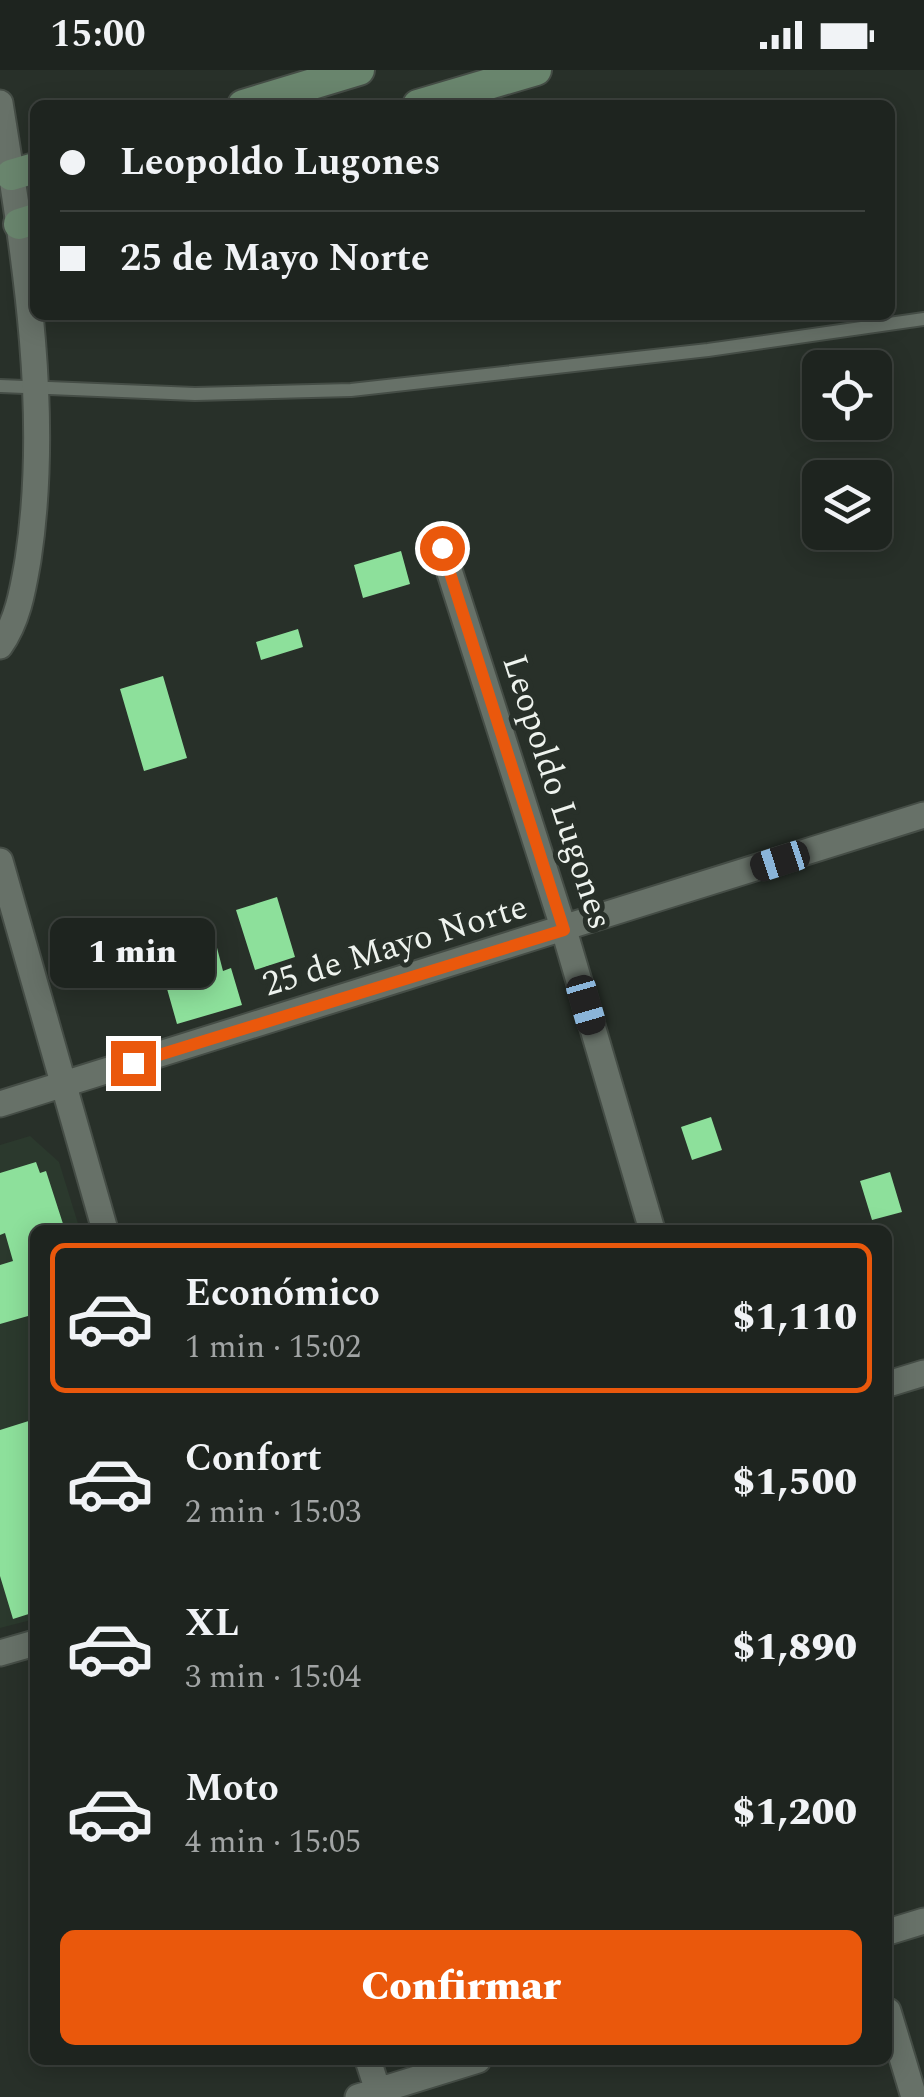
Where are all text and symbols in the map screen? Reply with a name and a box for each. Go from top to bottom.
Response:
text: 15:00 [50,6,145,64]
text: Leopoldo Lugones [120,134,441,192]
text: 25 de Mayo Norte [120,230,430,288]
map controls [802,350,892,550]
button: locate [802,350,892,440]
button: layers [802,460,892,550]
route start [420,526,465,571]
street label: Leopoldo Lugones [488,648,626,936]
car [747,837,813,885]
street label: 25 de Mayo Norte [256,881,534,1011]
callout: 1 min [51,918,216,988]
text: 1 min [88,928,177,977]
car [563,972,609,1038]
route end [111,1041,156,1086]
text: Económico [185,1265,380,1323]
icon: car [65,1273,155,1363]
text: $1,110 [732,1289,857,1347]
text: 1 min · 15:02 [185,1323,361,1372]
text: Confort [185,1430,322,1488]
icon: car [65,1438,155,1528]
text: $1,500 [732,1454,857,1512]
text: 2 min · 15:03 [185,1488,361,1537]
text: XL [185,1595,239,1653]
icon: car [65,1603,155,1693]
text: $1,890 [732,1619,857,1677]
text: 3 min · 15:04 [185,1653,361,1702]
text: Moto [185,1760,279,1818]
icon: car [65,1768,155,1858]
text: $1,200 [732,1784,857,1842]
text: 4 min · 15:05 [185,1818,361,1867]
button: Confirmar [60,1930,862,2045]

